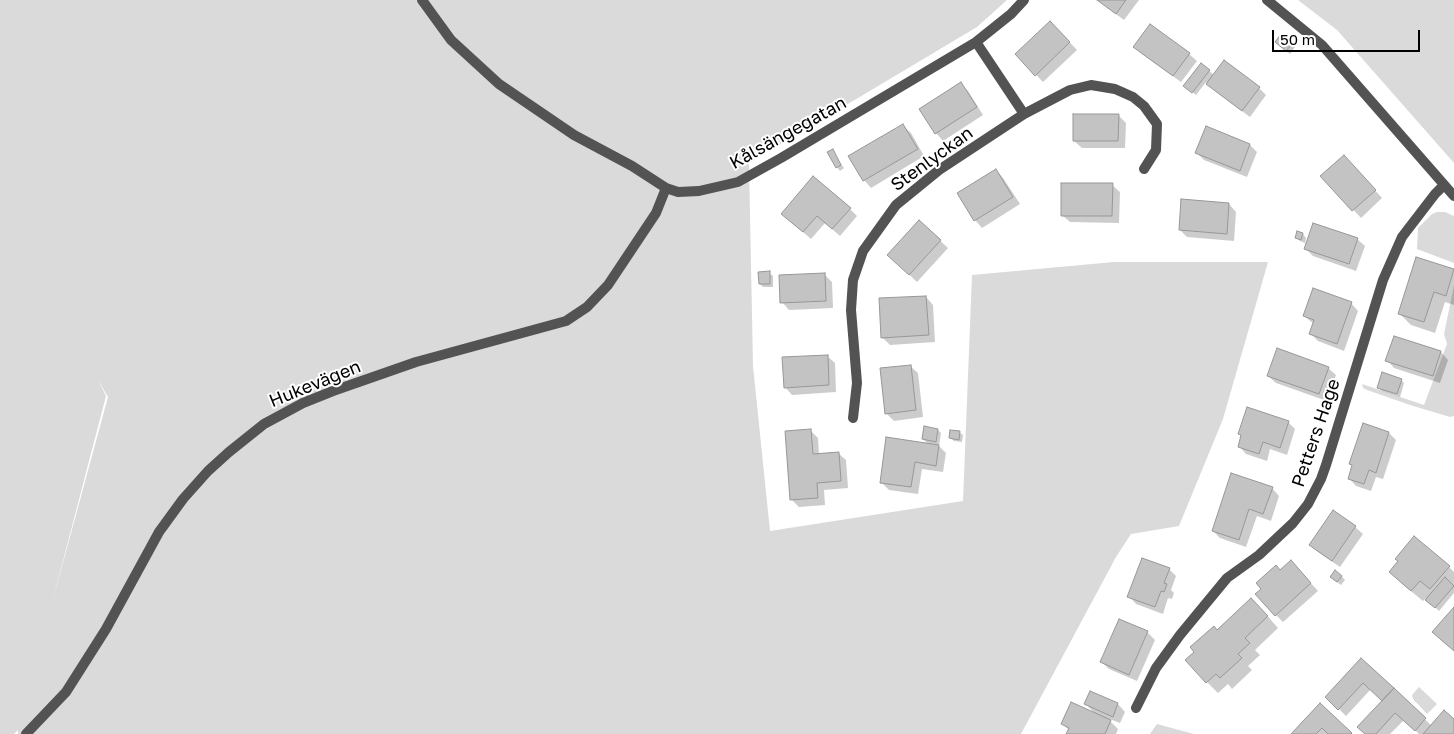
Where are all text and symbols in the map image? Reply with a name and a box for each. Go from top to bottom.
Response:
scale bar [1274,20,1422,52]
text: 50 m [1280,30,1315,48]
street label: Kålsängegatan [726,92,850,174]
street label: Stenlyckan [887,122,977,196]
street label: Hukevägen [266,356,364,412]
street label: Petters Hage [1287,376,1345,490]

